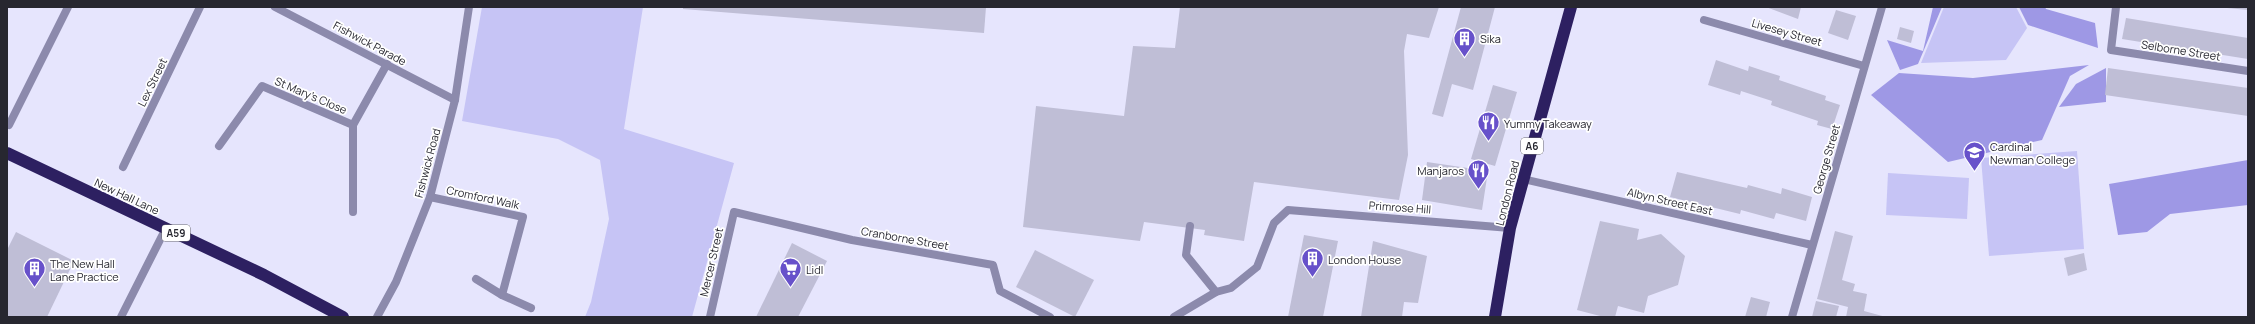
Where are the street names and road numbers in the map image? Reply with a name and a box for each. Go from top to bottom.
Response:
street label: Livesey Street [1750,15,1824,49]
street label: Fishwick Parade [331,17,410,69]
street label: Selborne Street [2140,36,2222,64]
street label: Lex Street [134,55,170,109]
street label: St Mary's Close [273,73,350,117]
street label: George Street [1809,122,1843,196]
street label: Fishwick Road [411,127,443,199]
road number: A6 [1521,138,1543,154]
street label: London Road [1492,159,1522,227]
street label: New Hall Lane [92,174,162,218]
street label: Cromford Walk [445,182,521,212]
street label: Albyn Street East [1626,184,1714,218]
street label: Primrose Hill [1368,197,1432,217]
street label: Cranborne Street [860,223,950,253]
road number: A59 [162,225,190,241]
street label: Mercer Street [696,226,726,298]

